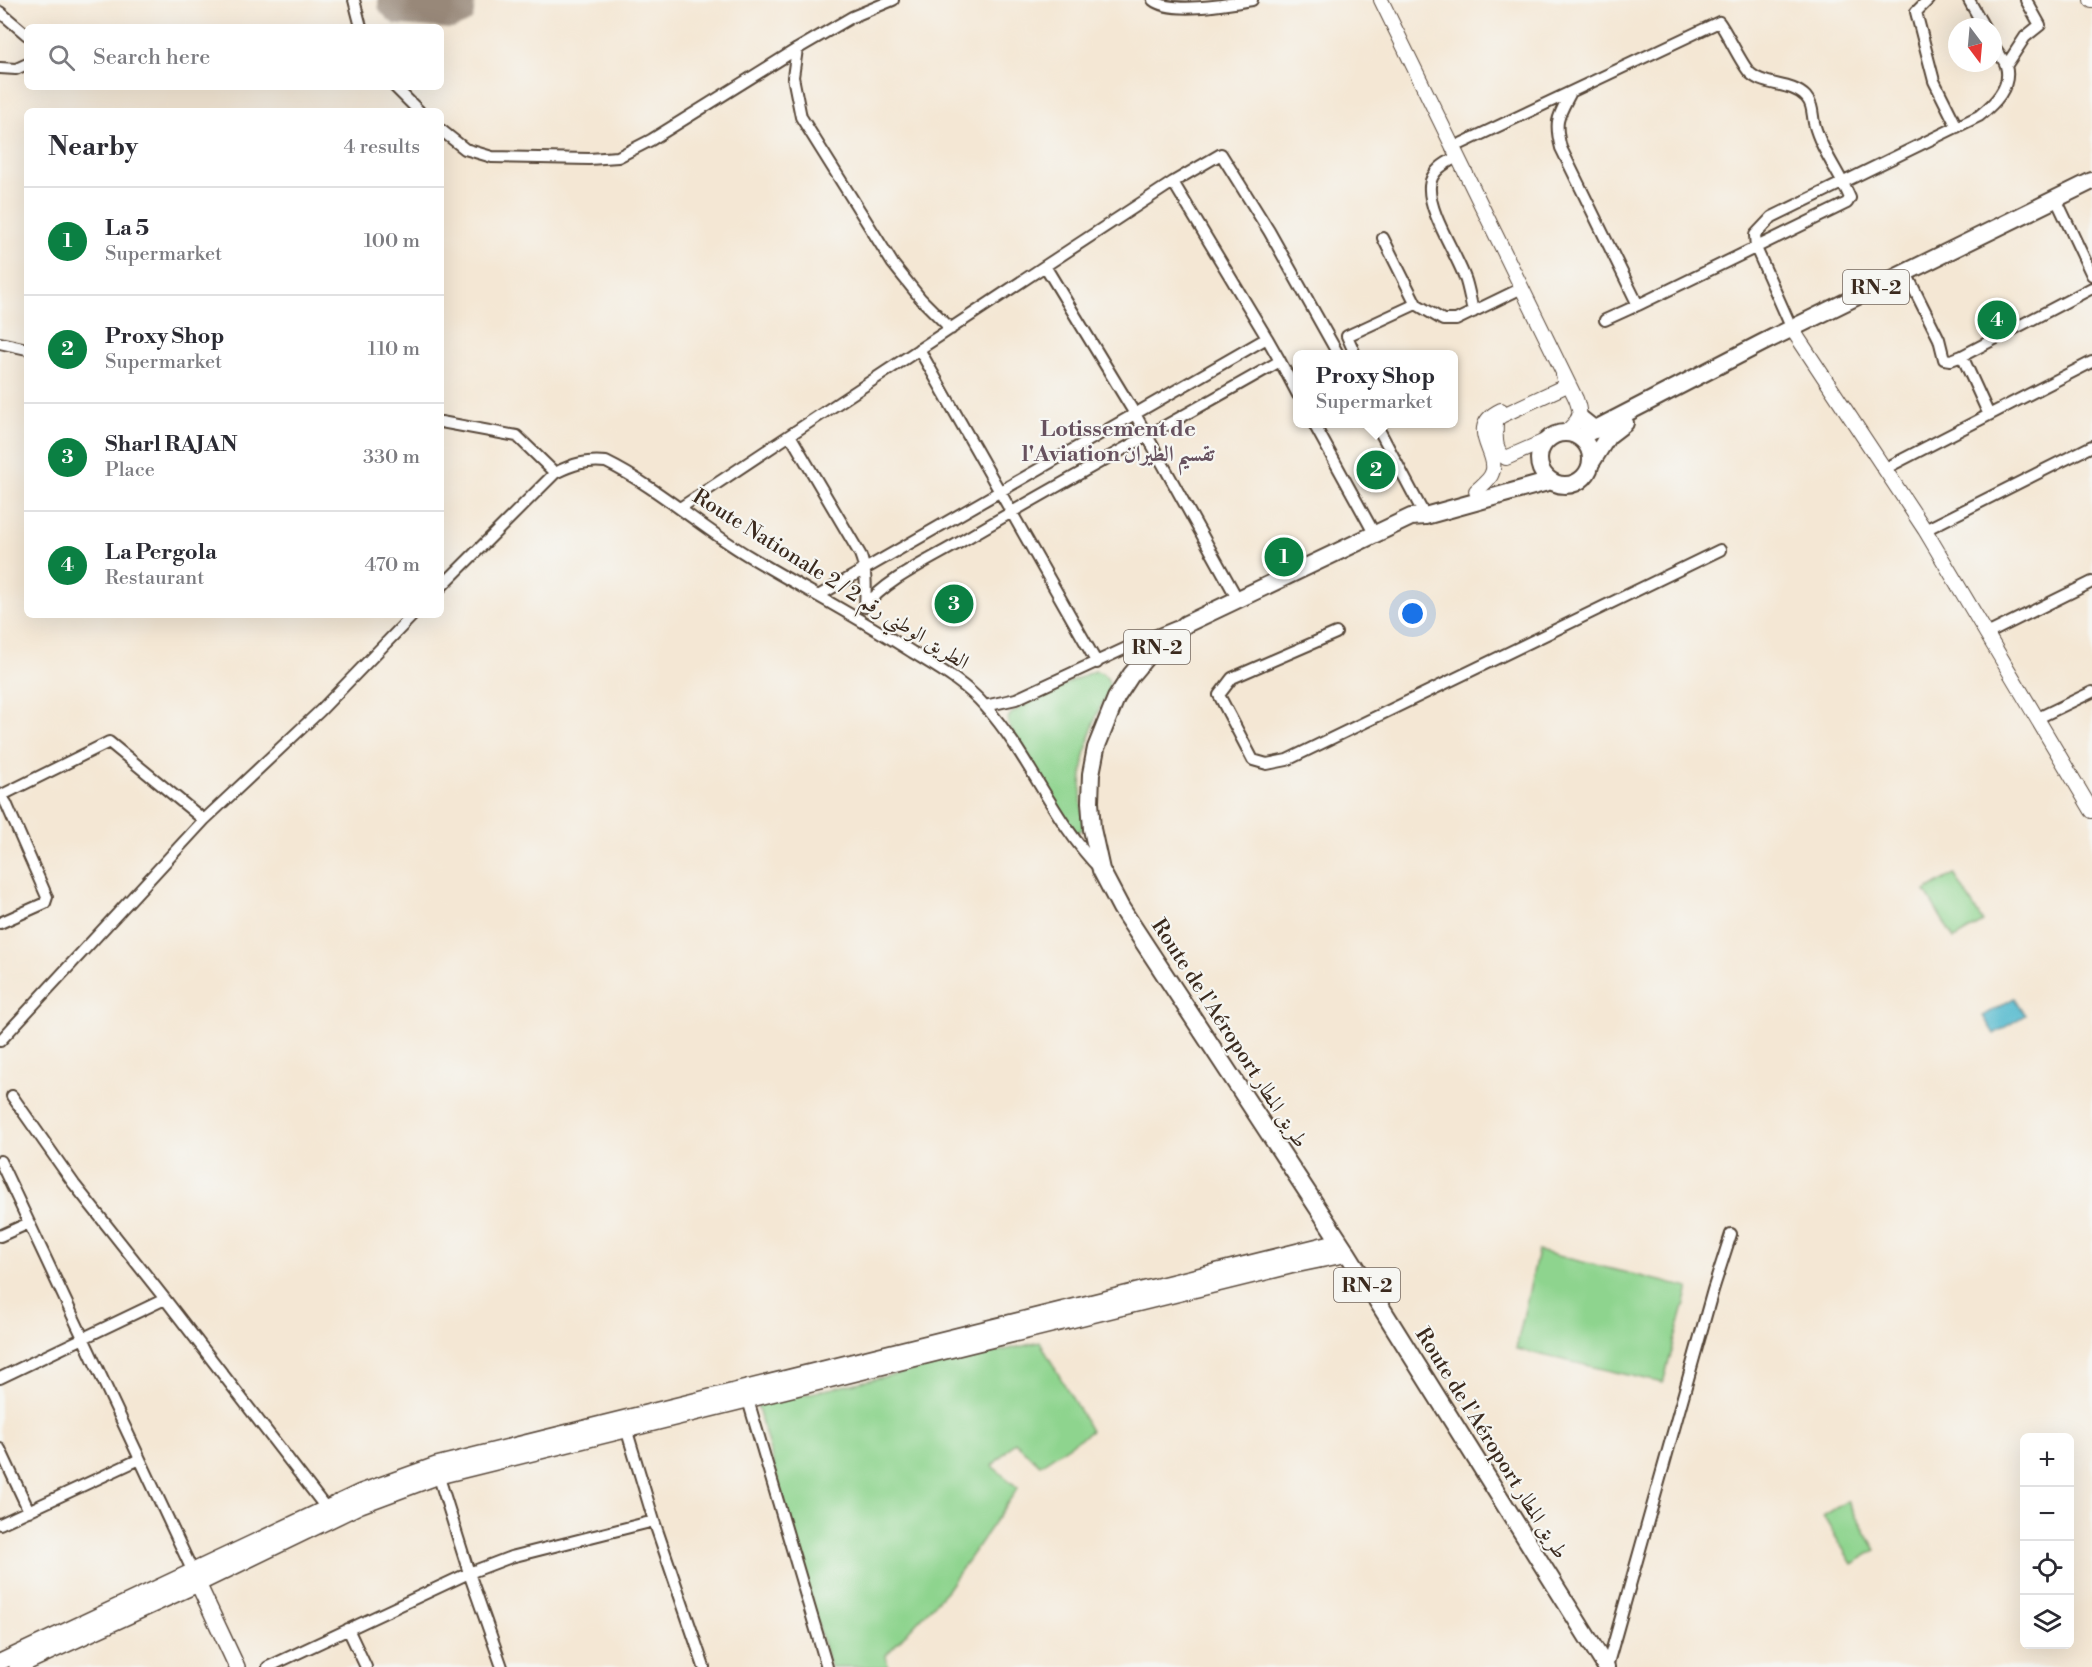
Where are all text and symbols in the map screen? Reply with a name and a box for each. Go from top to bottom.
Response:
north arrow [1948,18,2002,72]
search box [24,24,444,90]
icon: search [45,41,78,74]
text: Search here [93,44,210,71]
text: Nearby [48,131,138,163]
text: 4 results [343,135,420,160]
text: La 5 [105,215,149,242]
text: 1 [63,229,72,254]
text: 100 m [364,229,420,254]
text: Supermarket [105,242,222,267]
road number: RN-2 [1843,270,1909,304]
pin: 4 [1978,298,2016,342]
text: Proxy Shop [105,323,225,350]
text: 2 [61,337,74,362]
text: 110 m [368,337,420,362]
text: Supermarket [105,350,222,375]
popup [1293,350,1458,428]
text: Proxy Shop [1316,363,1435,390]
text: Supermarket [1316,390,1433,415]
district label: Lotissement de l'Aviation تقسيم الطيران [1022,416,1215,476]
text: Sharl RAJAN [105,431,238,458]
text: 3 [61,445,74,470]
text: 330 m [363,445,420,470]
pin: 2 [1356,448,1396,492]
text: Place [105,458,155,483]
street label: Route Nationale 2 / الطريق الوطني رقم 2 [684,484,973,681]
pin: 1 [1264,534,1304,580]
text: La Pergola [105,539,217,566]
text: 4 [61,553,74,578]
text: 470 m [364,553,420,578]
text: Restaurant [105,566,204,591]
pin: 3 [934,582,974,626]
your location [1398,599,1427,628]
road number: RN-2 [1124,630,1190,664]
street label: Route de l'Aéroport طريق المطار [1145,914,1313,1153]
road number: RN-2 [1334,1268,1400,1302]
street label: Route de l'Aéroport طريق المطار [1409,1323,1573,1564]
map controls [2020,1433,2074,1649]
button: + [2020,1433,2074,1487]
button: − [2020,1487,2074,1541]
button: locate [2020,1541,2074,1595]
button: layers [2020,1595,2074,1649]

